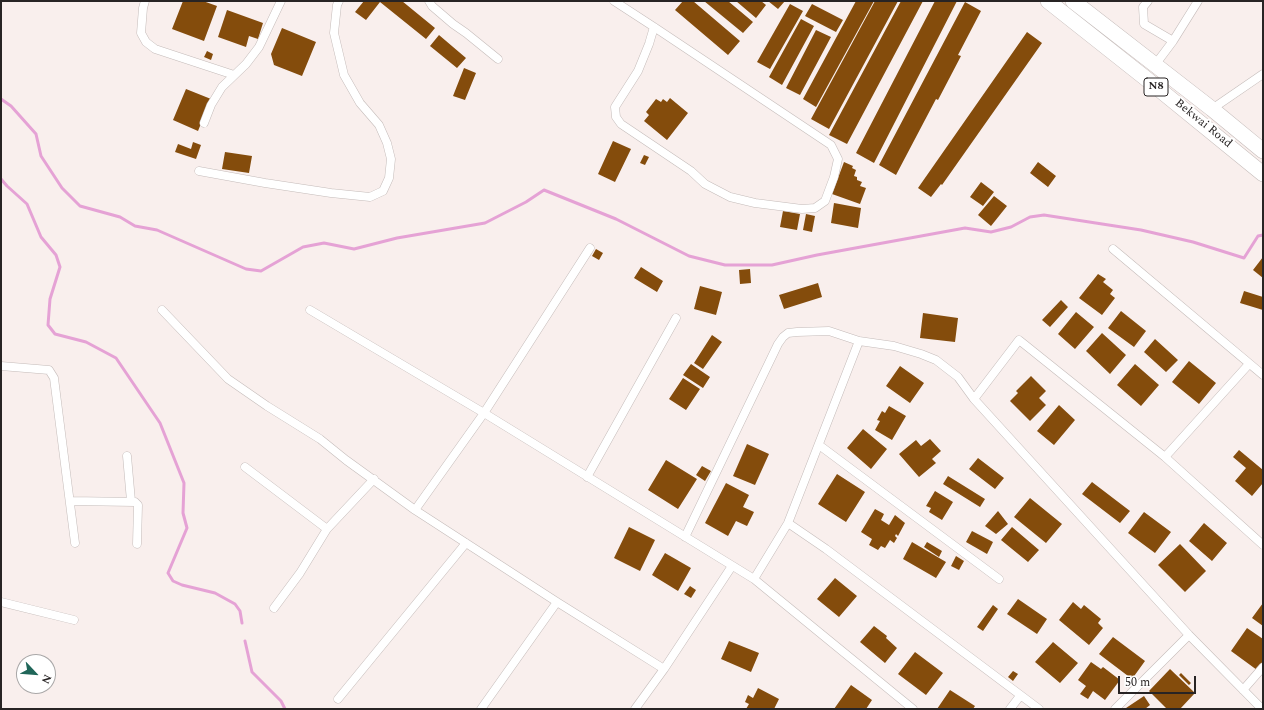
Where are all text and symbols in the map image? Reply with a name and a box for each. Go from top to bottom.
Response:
road number: N8 [1144,78,1168,96]
street label: Bekwai Road [1172,97,1234,151]
north arrow [16,654,56,694]
scale bar [1120,668,1198,694]
text: N [37,671,56,687]
text: 50 m [1125,673,1150,692]

